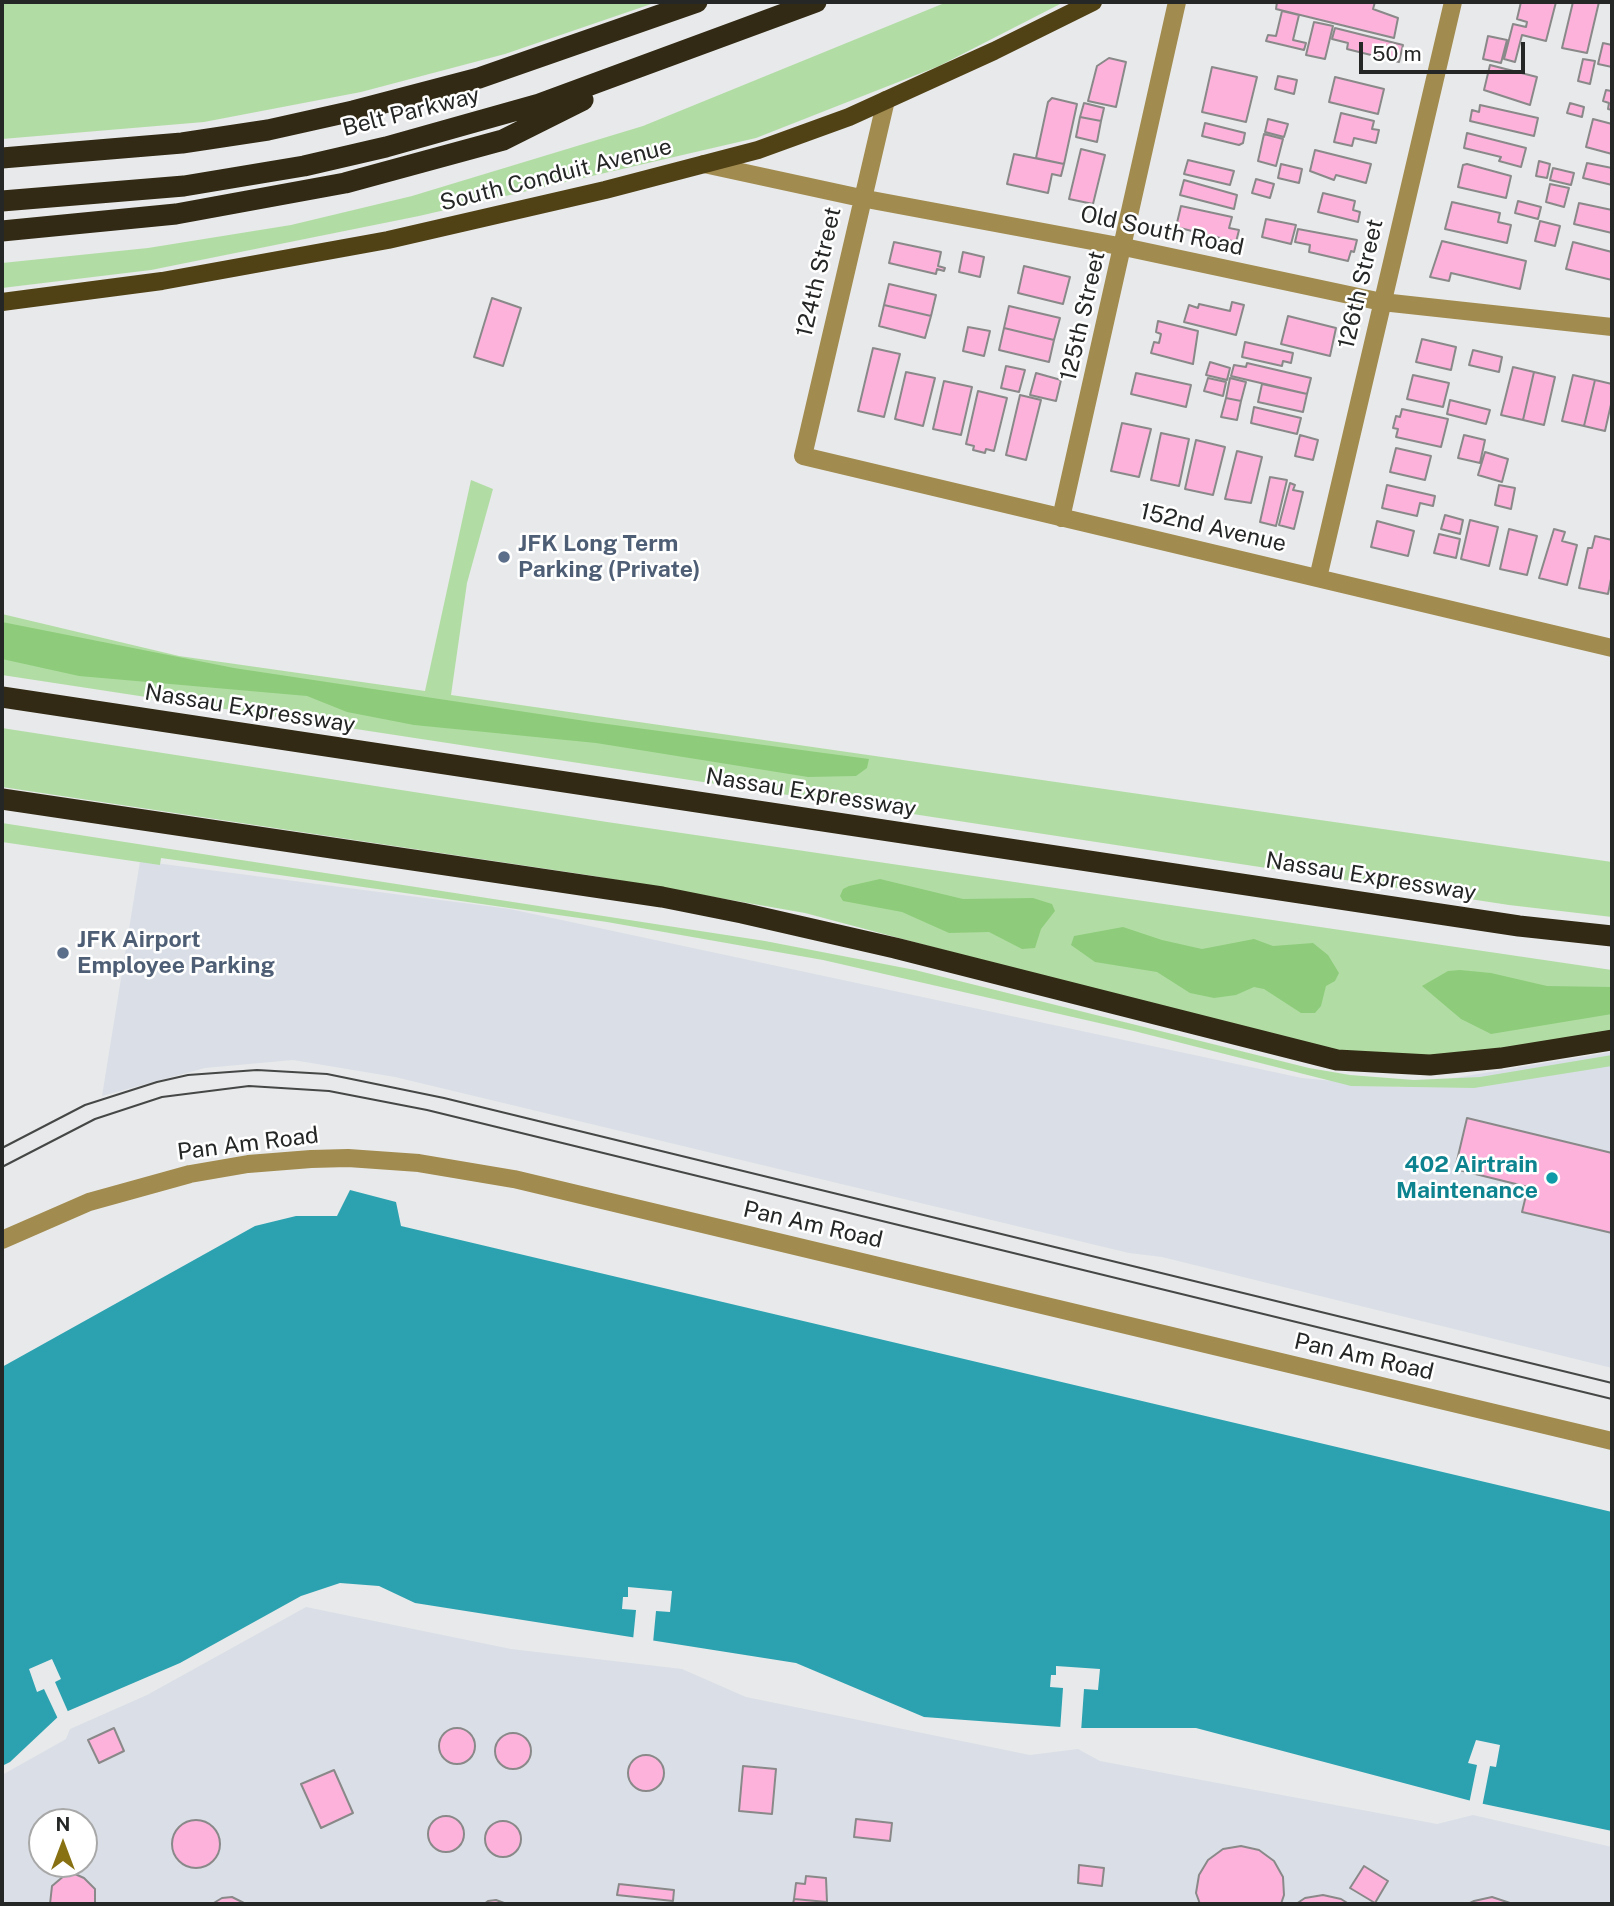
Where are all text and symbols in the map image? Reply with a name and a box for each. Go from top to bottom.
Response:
scale bar [1362,28,1528,72]
text: 50 m [1372,41,1422,66]
street label: Belt Parkway [339,82,483,142]
street label: South Conduit Avenue [437,133,675,217]
street label: Old South Road [1078,200,1246,262]
street label: 124th Street [791,204,847,340]
street label: 126th Street [1333,216,1389,352]
street label: 125th Street [1055,248,1111,384]
street label: 152nd Avenue [1137,498,1289,558]
place label: JFK Long Term Parking (Private) [518,530,700,584]
marker: JFK Long Term Parking (Private) [496,549,512,565]
street label: Nassau Expressway [143,679,357,739]
street label: Nassau Expressway [704,763,918,823]
street label: Nassau Expressway [1264,847,1478,907]
place label: JFK Airport Employee Parking [77,926,275,980]
marker: JFK Airport Employee Parking [55,945,71,961]
street label: Pan Am Road [176,1122,320,1166]
place label: 402 Airtrain Maintenance [1396,1151,1538,1205]
marker: 402 Airtrain Maintenance [1544,1170,1560,1186]
street label: Pan Am Road [741,1196,885,1254]
street label: Pan Am Road [1292,1328,1436,1386]
north arrow [28,1808,98,1878]
text: N [56,1813,70,1835]

